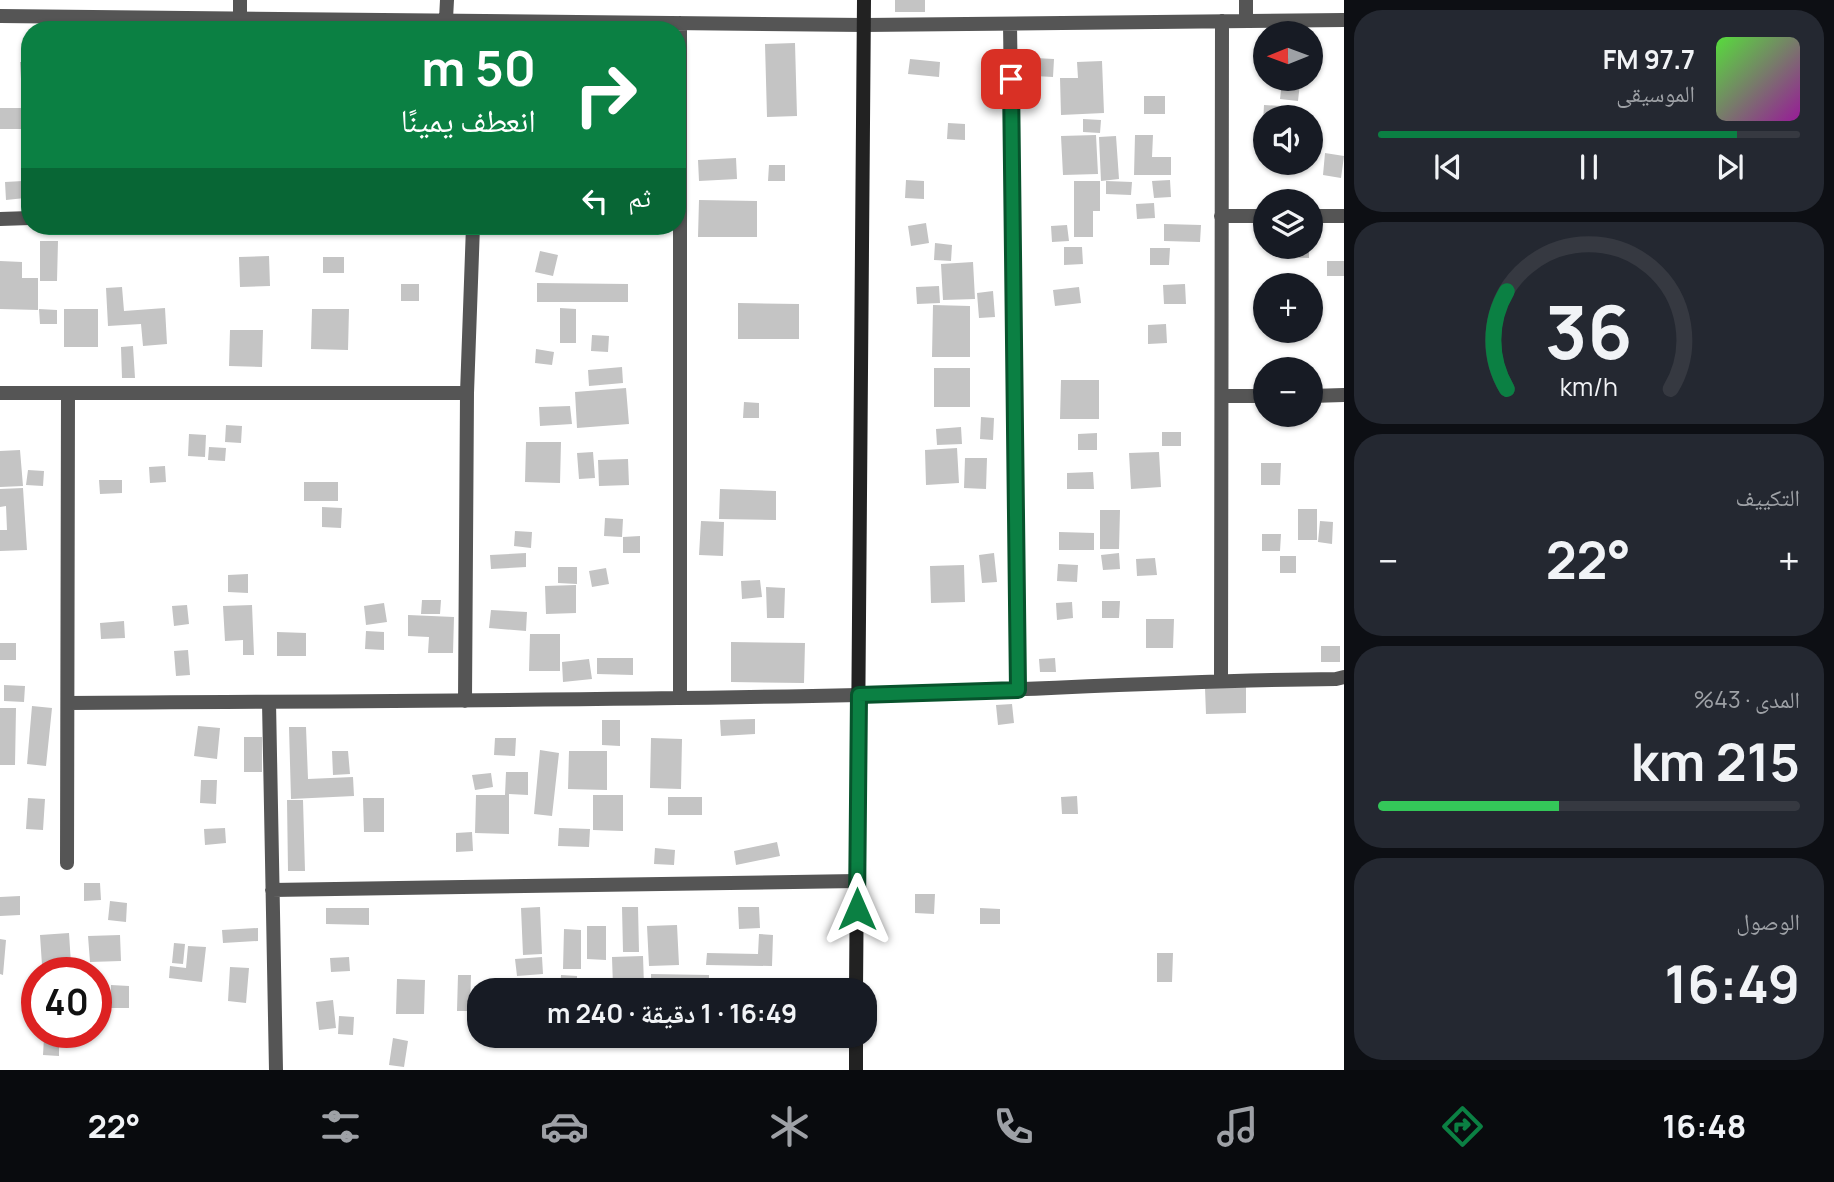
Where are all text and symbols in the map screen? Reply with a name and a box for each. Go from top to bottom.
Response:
north arrow [1253,21,1323,91]
map controls [1253,21,1323,427]
text: 50 m [421,34,536,101]
text: 97.7 FM [1603,41,1695,77]
icon: right [560,49,651,140]
pin [981,49,1041,109]
icon: arrive [992,60,1030,98]
text: الموسيقى [1616,77,1695,109]
text: انعطف يمينًا [401,98,536,142]
button: sound [1253,105,1323,175]
icon: previous [1429,148,1467,186]
icon: pause [1570,148,1608,186]
icon: next [1711,148,1749,186]
text: ثم [628,179,651,215]
icon: left [576,182,614,220]
button: layers [1253,189,1323,259]
button: + [1253,273,1323,343]
text: 36 [1545,281,1633,381]
button: − [1253,357,1323,427]
text: km/h [1560,369,1618,404]
text: التكييف [1735,481,1800,513]
text: 22° [1546,524,1631,595]
text: − [1378,534,1399,586]
text: + [1778,534,1800,586]
text: المدى · 43% [1694,683,1800,715]
text: 215 km [1631,726,1800,797]
position arrow [820,872,894,946]
text: الوصول [1736,905,1800,937]
text: 16:49 [1664,948,1800,1019]
speed limit sign: 40 [21,957,112,1048]
text: 16:49 · 1 دقيقة · 240 m [547,995,797,1031]
icon: filters [316,1102,365,1151]
icon: car [540,1102,589,1151]
icon: climate [765,1102,814,1151]
icon: phone [989,1102,1038,1151]
icon: music [1213,1102,1262,1151]
icon: directions [1438,1102,1487,1151]
text: 22° [88,1104,140,1148]
text: 16:48 [1662,1104,1746,1148]

